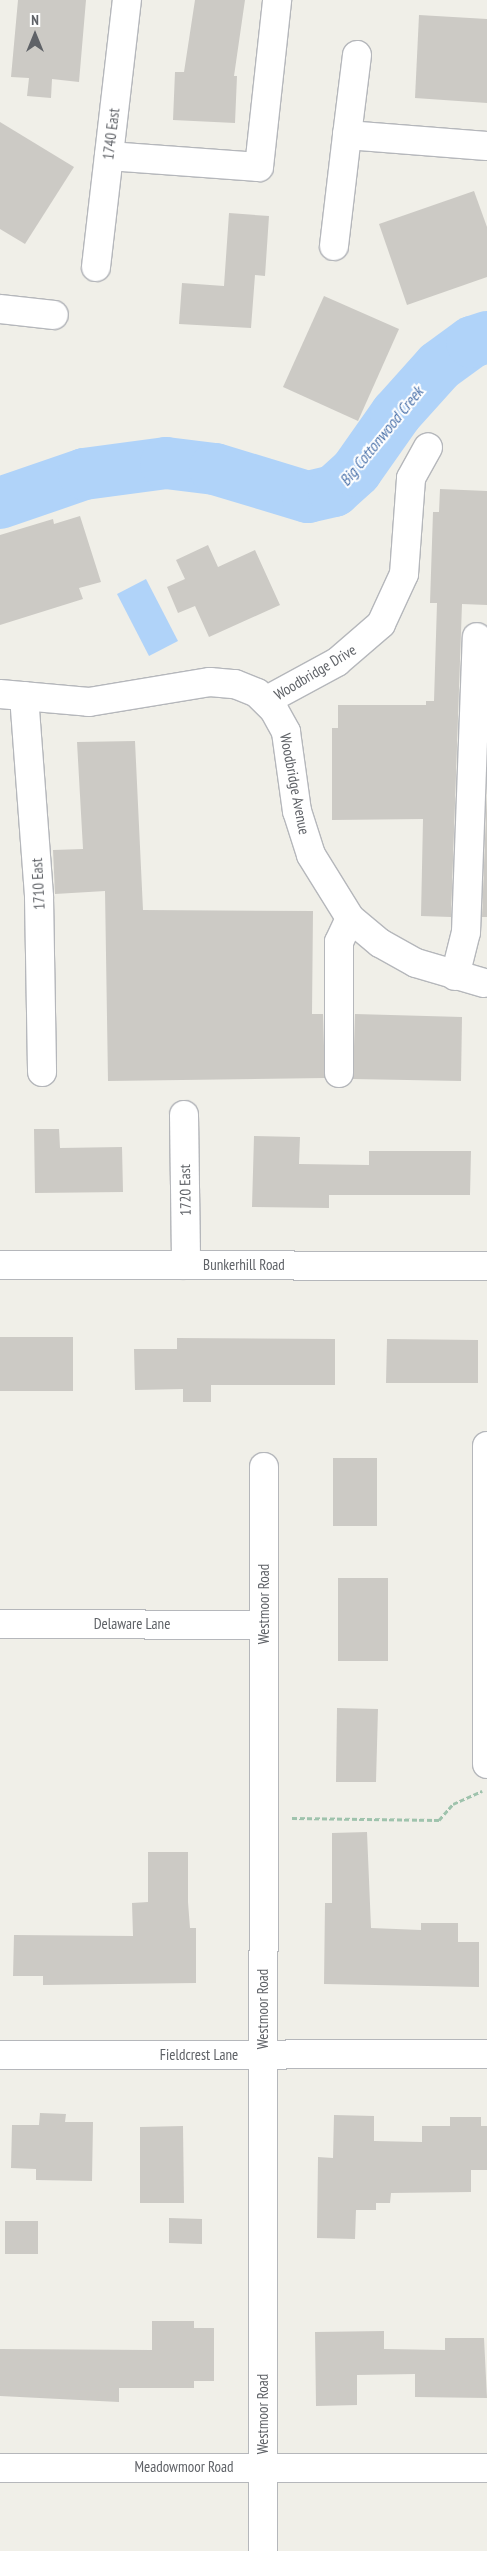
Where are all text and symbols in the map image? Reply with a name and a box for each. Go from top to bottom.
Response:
north arrow [10,10,60,60]
text: N [31,11,39,29]
street label: 1740 East [99,107,123,161]
water label: Big Cottonwood Creek [335,383,427,489]
street label: Woodbridge Drive [271,640,359,704]
street label: Woodbridge Avenue [276,732,314,836]
street label: 1710 East [28,858,48,910]
street label: 1720 East [176,1164,194,1216]
street label: Bunkerhill Road [203,1256,285,1274]
street label: Westmoor Road [255,1564,273,1644]
street label: Delaware Lane [94,1615,170,1633]
street label: Westmoor Road [254,1969,272,2049]
street label: Fieldcrest Lane [160,2046,238,2064]
street label: Westmoor Road [254,2374,272,2454]
street label: Meadowmoor Road [134,2458,234,2476]

